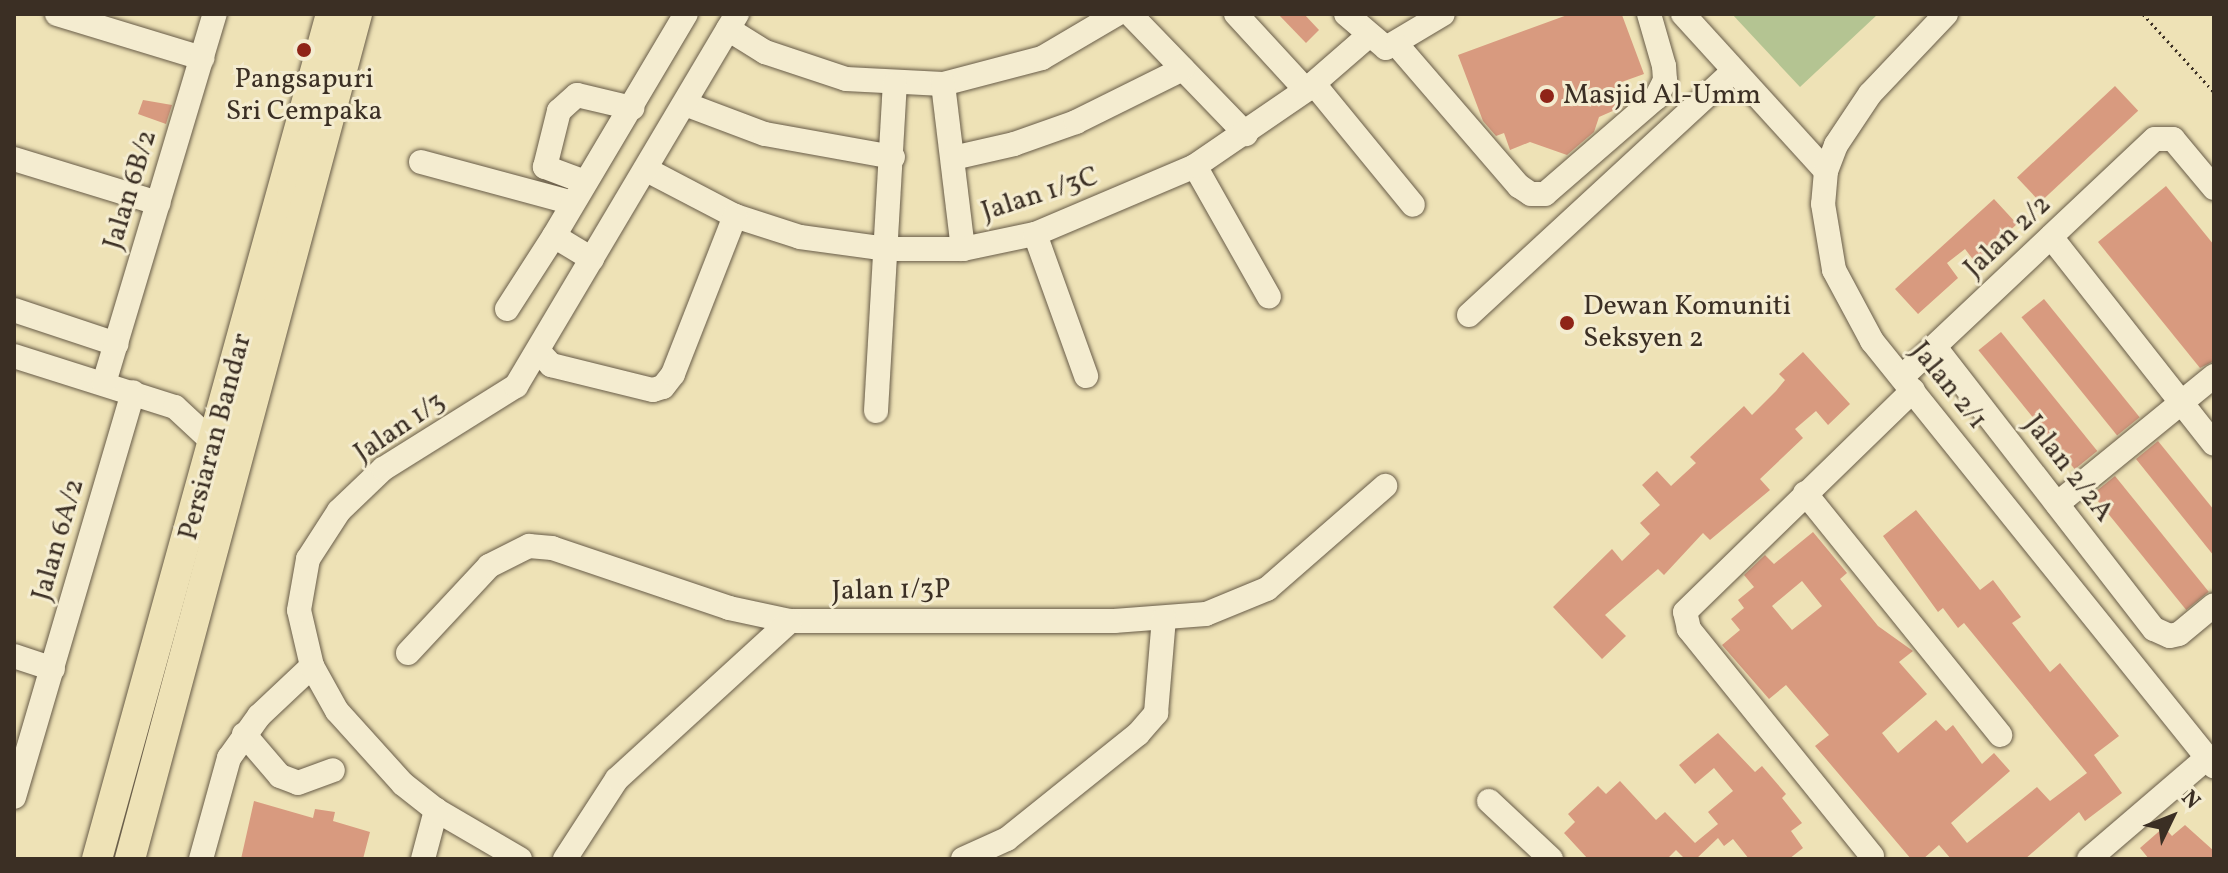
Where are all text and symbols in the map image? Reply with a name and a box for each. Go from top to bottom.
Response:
marker: Pangsapuri Sri Cempaka [295,41,313,59]
place label: Pangsapuri Sri Cempaka [226,63,382,129]
place label: Masjid Al-Umm [1563,79,1761,113]
marker: Masjid Al-Umm [1538,87,1556,105]
street label: Jalan 6B/2 [97,126,165,254]
street label: Jalan 1/3C [977,160,1103,230]
street label: Jalan 2/2 [1958,188,2058,286]
place label: Dewan Komuniti Seksyen 2 [1583,290,1791,356]
marker: Dewan Komuniti Seksyen 2 [1558,314,1576,332]
street label: Persiaran Bandar [172,330,260,544]
street label: Jalan 2/1 [1903,335,1993,437]
street label: Jalan 1/3 [348,385,452,471]
street label: Jalan 2/2A [2016,409,2120,529]
street label: Jalan 6A/2 [26,475,92,605]
street label: Jalan 1/3P [831,573,951,609]
north arrow [2132,777,2212,857]
text: N [2173,784,2207,817]

